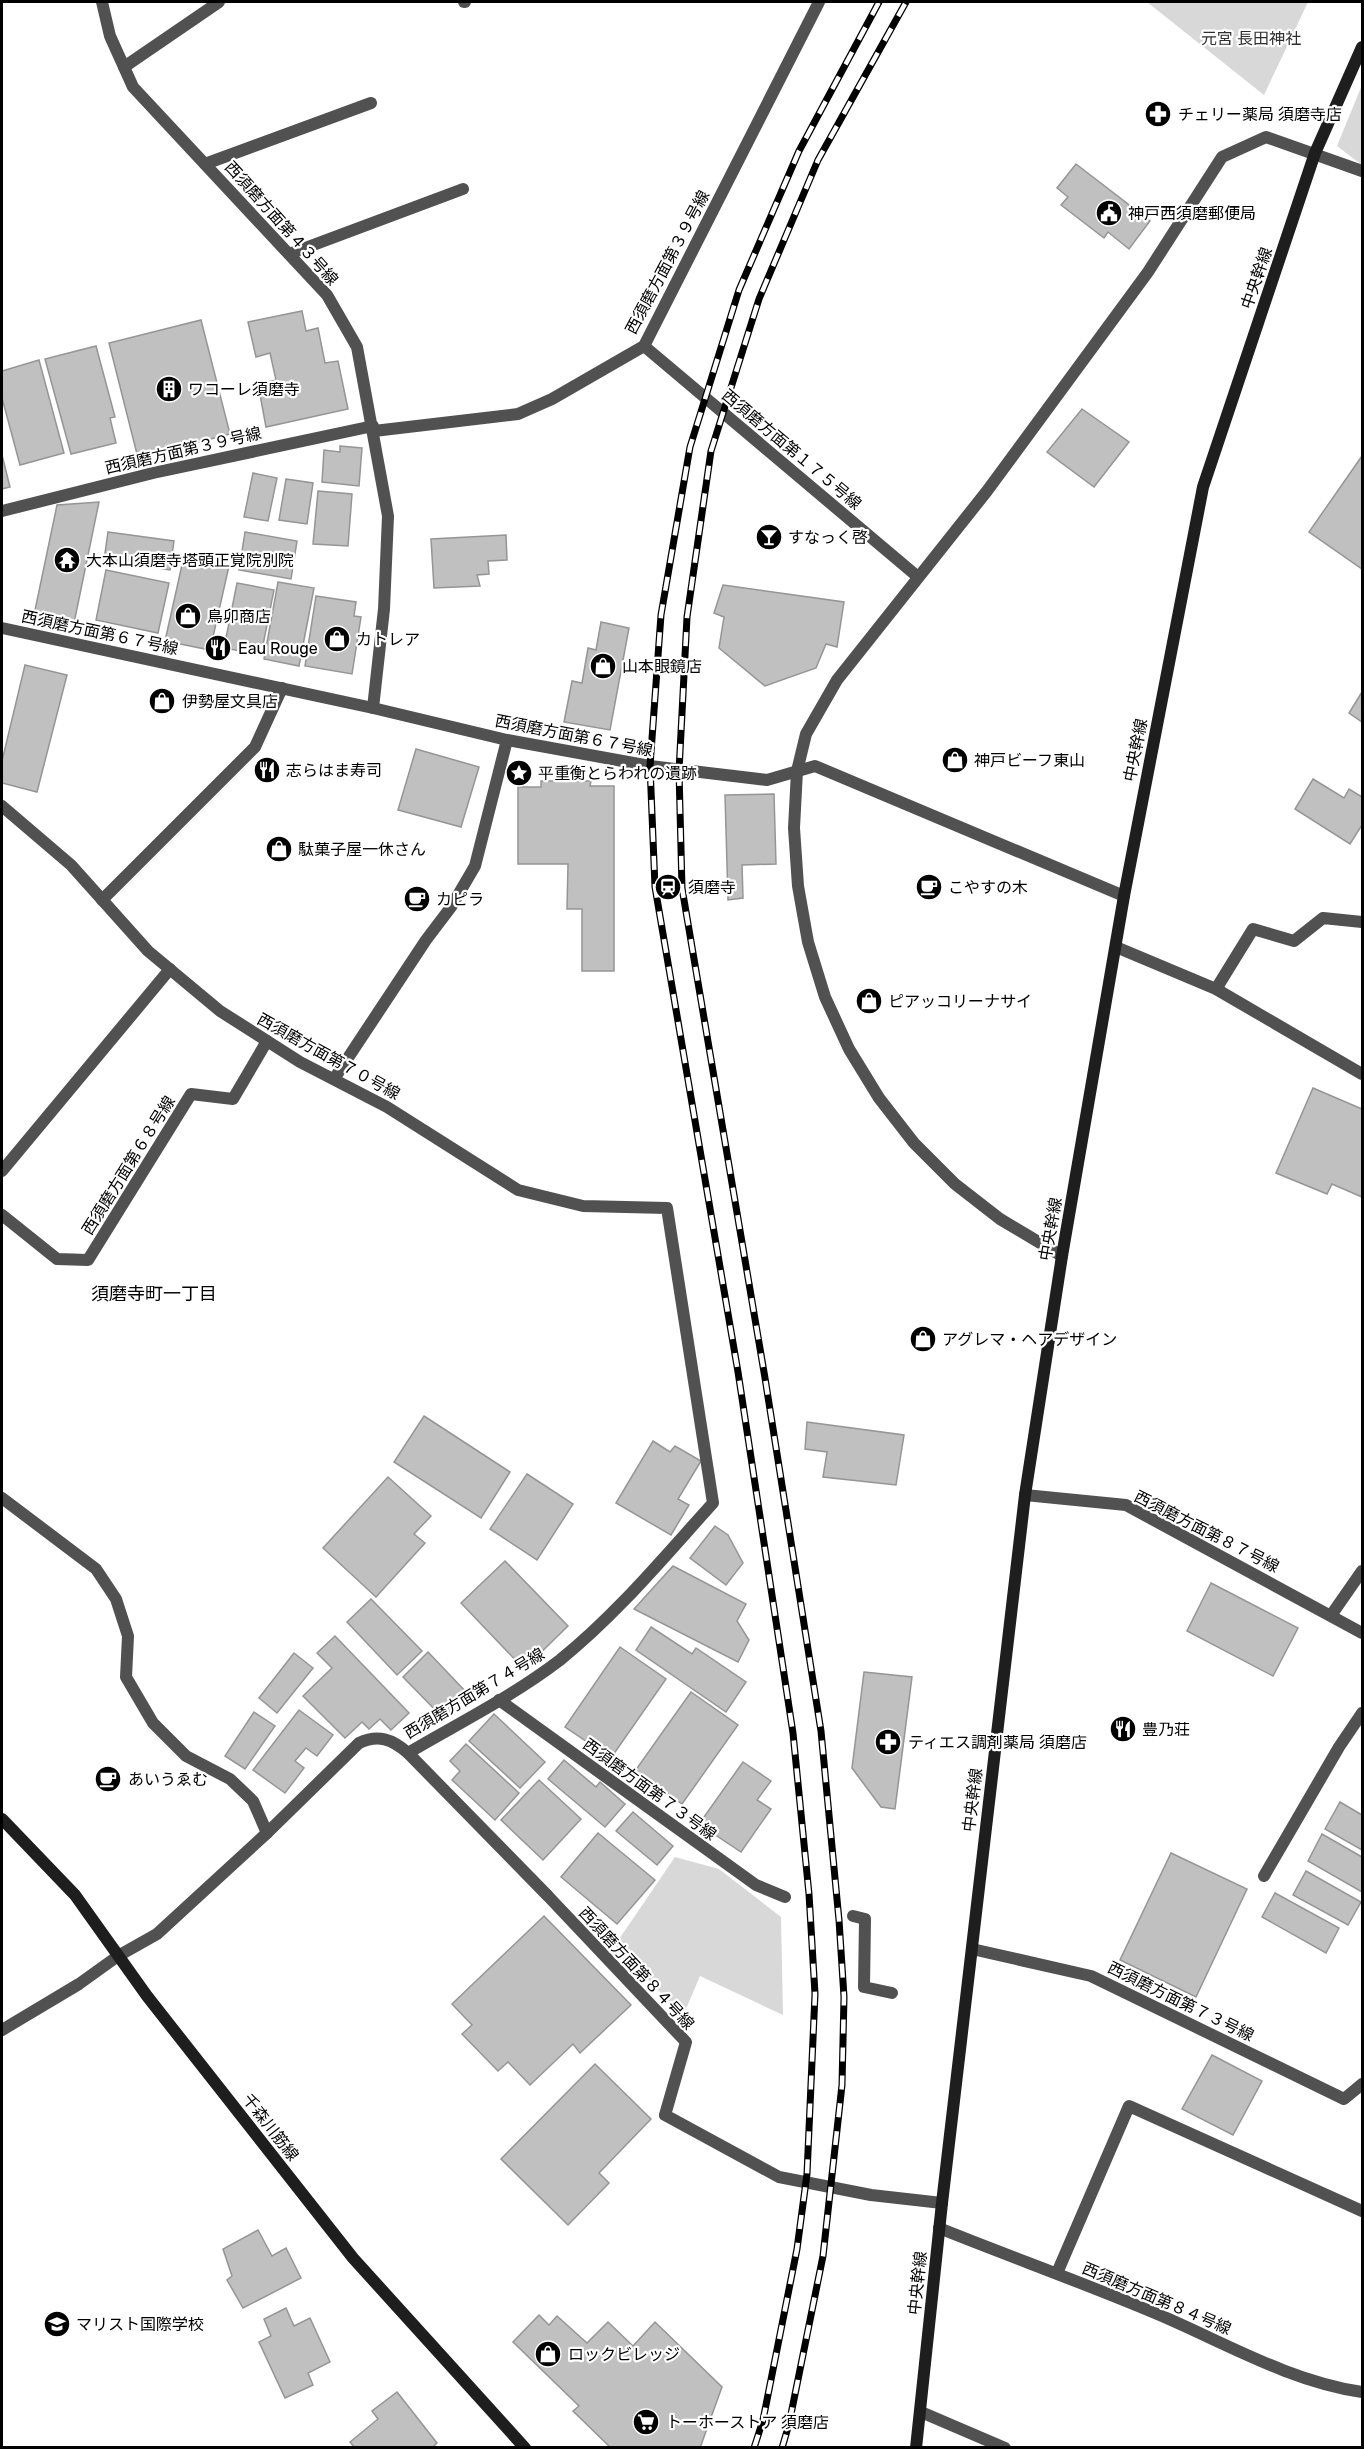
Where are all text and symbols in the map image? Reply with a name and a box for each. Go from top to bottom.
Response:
park label: 元宮 長田神社 [1201,29,1301,48]
pharmacy icon: チェリー薬局 須磨寺店 [1143,99,1173,129]
place label: チェリー薬局 須磨寺店 [1178,105,1342,124]
street label: 西須磨方面第４３号線 [221,158,342,289]
street label: 西須磨方面第３９号線 [621,187,713,337]
public building icon: 神戸西須磨郵便局 [1094,198,1124,228]
place label: 神戸西須磨郵便局 [1128,204,1256,223]
street label: 中央幹線 [1237,245,1276,312]
building icon: ワコーレ須磨寺 [154,374,184,404]
place label: ワコーレ須磨寺 [188,380,300,399]
street label: 西須磨方面第１７５号線 [718,386,865,513]
street label: 西須磨方面第３９号線 [103,423,263,478]
bar icon: すなっく啓 [754,522,784,552]
place label: すなっく啓 [788,528,868,547]
temple icon: 大本山須磨寺塔頭正覚院別院 [52,545,82,575]
place label: 大本山須磨寺塔頭正覚院別院 [86,551,294,570]
shop icon: 鳥卯商店 [173,601,203,631]
street label: 西須磨方面第６７号線 [20,607,180,658]
place label: 鳥卯商店 [207,607,271,626]
shop icon: カトレア [322,624,352,654]
place label: カトレア [356,630,420,649]
restaurant icon: Eau Rouge [203,633,233,663]
place label: Eau Rouge [238,639,318,658]
shop icon: 山本眼鏡店 [588,651,618,681]
place label: 山本眼鏡店 [622,657,702,676]
shop icon: 伊勢屋文具店 [147,686,177,716]
place label: 伊勢屋文具店 [182,692,278,711]
street label: 西須磨方面第６７号線 [494,711,654,760]
street label: 中央幹線 [1120,717,1151,783]
shop icon: 神戸ビーフ東山 [940,745,970,775]
place label: 神戸ビーフ東山 [974,751,1085,770]
restaurant icon: 志らはま寿司 [252,755,282,785]
place icon: 平重衡とらわれの遺跡 [504,758,534,788]
place label: 志らはま寿司 [286,761,382,780]
place label: 平重衡とらわれの遺跡 [538,764,697,783]
shop icon: 駄菓子屋一休さん [264,834,294,864]
place label: 駄菓子屋一休さん [298,840,426,859]
station icon: 須磨寺 [653,872,683,902]
cafe icon: こやすの木 [914,872,944,902]
place label: 須磨寺 [688,878,736,897]
place label: こやすの木 [948,878,1028,897]
cafe icon: カピラ [402,884,432,914]
place label: カピラ [436,890,484,909]
shop icon: ピアッコリーナサイ [854,986,884,1016]
place label: ピアッコリーナサイ [888,992,1032,1011]
street label: 西須磨方面第７０号線 [254,1009,403,1104]
street label: 西須磨方面第６８号線 [78,1092,179,1238]
street label: 中央幹線 [1036,1196,1065,1262]
district label: 須磨寺町一丁目 [91,1283,217,1305]
shop icon: アグレマ・ヘアデザイン [908,1324,938,1354]
place label: アグレマ・ヘアデザイン [942,1330,1117,1349]
street label: 西須磨方面第８７号線 [1131,1487,1282,1576]
street label: 西須磨方面第７４号線 [401,1644,548,1743]
restaurant icon: 豊乃荘 [1108,1714,1138,1744]
place label: 豊乃荘 [1142,1720,1190,1739]
pharmacy icon: ティエス調剤薬局 須磨店 [873,1727,903,1757]
place label: ティエス調剤薬局 須磨店 [908,1733,1087,1752]
street label: 西須磨方面第７３号線 [579,1735,720,1844]
cafe icon: あいうゑむ [93,1764,123,1794]
street label: 中央幹線 [959,1767,986,1833]
place label: あいうゑむ [128,1770,208,1789]
street label: 西須磨方面第８４号線 [575,1903,698,2033]
street label: 西須磨方面第７３号線 [1105,1958,1257,2045]
street label: 千森川筋線 [238,2090,303,2165]
street label: 中央幹線 [905,2250,930,2316]
street label: 西須磨方面第８４号線 [1079,2258,1234,2338]
school or university icon: マリスト国際学校 [42,2309,72,2339]
place label: マリスト国際学校 [76,2315,204,2334]
shop icon: ロックビレッジ [533,2339,563,2369]
place label: ロックビレッジ [568,2345,680,2364]
supermarket icon: トーホーストア 須磨店 [631,2407,661,2437]
place label: トーホーストア 須磨店 [666,2413,829,2432]

